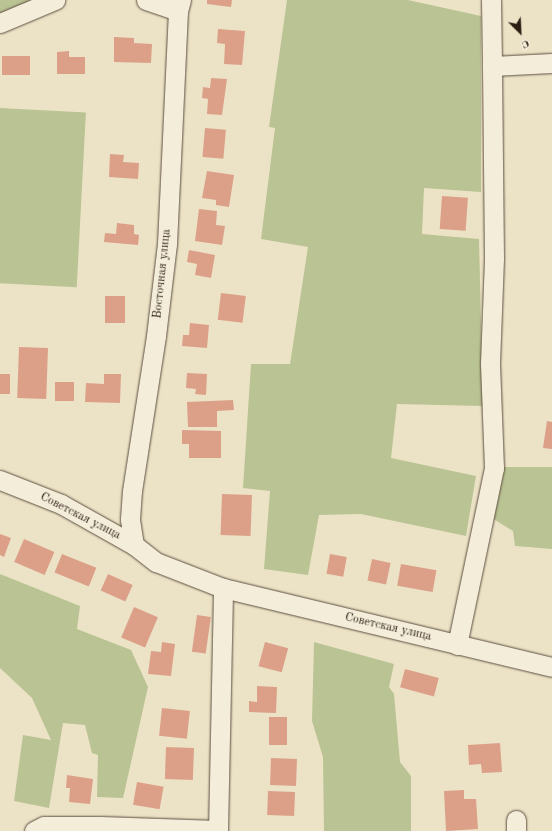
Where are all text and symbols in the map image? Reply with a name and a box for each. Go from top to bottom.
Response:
north arrow [500,12,540,52]
text: С [520,37,531,50]
street label: Восточная улица [151,229,175,319]
street label: Советская улица [37,491,123,543]
street label: Советская улица [343,611,433,645]

